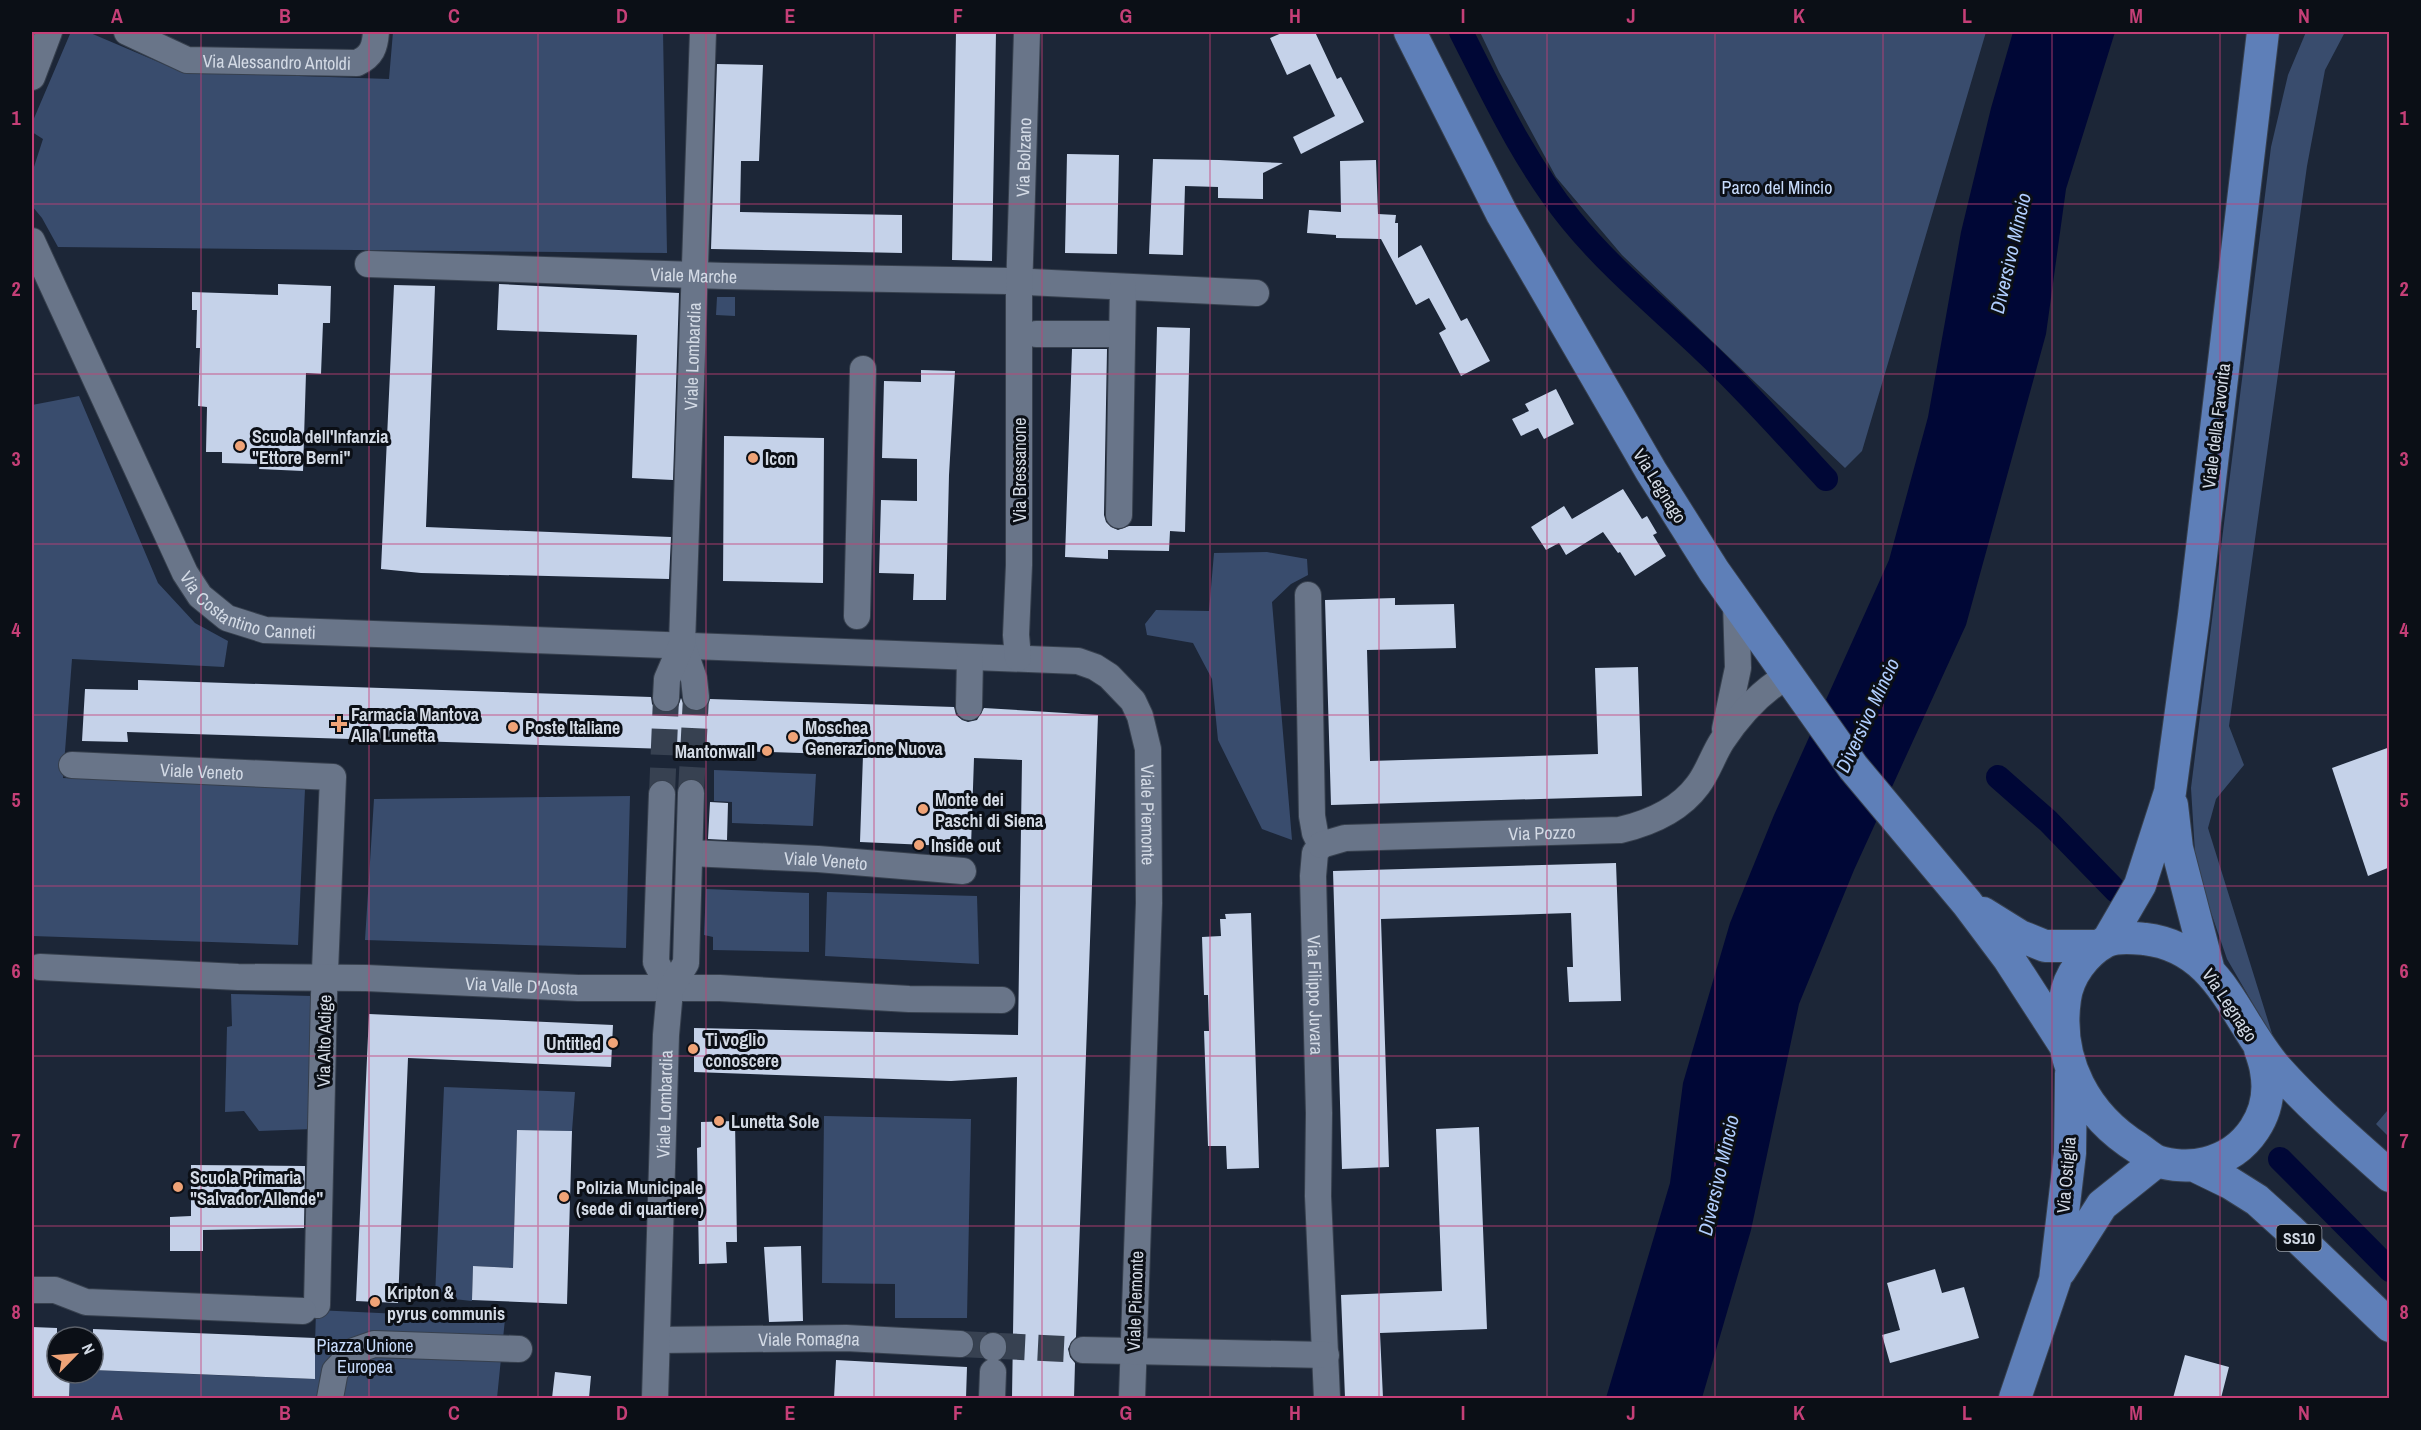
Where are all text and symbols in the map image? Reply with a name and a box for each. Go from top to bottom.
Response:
text: A [111,2,123,29]
text: B [279,2,291,29]
text: C [448,2,460,29]
text: D [616,2,628,29]
text: E [785,2,796,29]
text: F [953,2,963,29]
text: G [1120,2,1132,29]
text: H [1289,2,1301,29]
text: I [1461,2,1465,29]
text: J [1626,2,1636,29]
text: K [1793,2,1805,29]
text: L [1962,2,1972,29]
text: M [2129,2,2143,29]
text: N [2298,2,2310,29]
street label: Via Alessandro Antoldi [202,48,351,75]
text: 1 [11,104,21,131]
text: 1 [2399,104,2409,131]
street label: Via Bolzano [1009,117,1037,197]
park label: Parco del Mincio [1722,175,1832,200]
water label: Diversivo Mincio [1983,190,2037,316]
street label: Viale Marche [650,261,737,289]
text: 2 [11,275,21,302]
text: 2 [2399,275,2409,302]
street label: Viale Lombardia [678,302,706,411]
street label: Viale della Favorita [2196,362,2236,490]
street label: Via Bressanone [1007,418,1032,522]
place label: Scuola dell'Infanzia "Ettore Berni" [252,424,389,470]
marker: Scuola dell'Infanzia "Ettore Berni" [233,439,247,453]
street label: Via Legnago [1627,444,1693,528]
text: 3 [11,445,21,472]
text: 3 [2399,445,2409,472]
place label: Icon [765,446,795,471]
marker: Icon [746,451,760,465]
street label: Via Costantino Canneti [174,566,316,644]
text: 4 [11,616,21,643]
text: 4 [2399,616,2409,643]
water label: Diversivo Mincio [1829,654,1905,776]
place label: Farmacia Mantova Alla Lunetta [351,702,480,748]
place label: Poste Italiane [525,715,620,740]
place label: Moschea Generazione Nuova [805,715,944,761]
marker: Farmacia Mantova Alla Lunetta [332,717,346,731]
marker: Poste Italiane [506,720,520,734]
marker: Moschea Generazione Nuova [786,730,800,744]
place label: Mantonwall [675,739,755,764]
marker: Mantonwall [760,744,774,758]
street label: Viale Veneto [160,757,244,785]
street label: Viale Piemonte [1136,764,1161,865]
text: 5 [11,786,21,813]
text: 5 [2399,786,2409,813]
place label: Monte dei Paschi di Siena [935,787,1044,833]
marker: Monte dei Paschi di Siena [916,802,930,816]
street label: Via Pozzo [1508,819,1576,846]
place label: Inside out [931,833,1001,858]
marker: Inside out [912,838,926,852]
street label: Viale Veneto [784,845,869,876]
street label: Via Filippo Juvara [1302,935,1330,1055]
text: 6 [11,957,21,984]
text: 6 [2399,957,2409,984]
street label: Via Legnago [2196,963,2264,1047]
street label: Via Valle D'Aosta [464,970,579,1000]
street label: Via Alto Adige [311,995,337,1087]
place label: Ti voglio conoscere [705,1027,779,1073]
place label: Untitled [546,1031,601,1056]
marker: Untitled [606,1036,620,1050]
marker: Ti voglio conoscere [686,1042,700,1056]
street label: Viale Lombardia [650,1050,678,1159]
place label: Lunetta Sole [731,1109,820,1134]
water label: Diversivo Mincio [1691,1112,1745,1238]
marker: Lunetta Sole [712,1114,726,1128]
text: 7 [11,1127,21,1154]
text: 7 [2399,1127,2409,1154]
street label: Via Ostiglia [2050,1136,2082,1214]
place label: Scuola Primaria "Salvador Allende" [190,1165,323,1211]
place label: Polizia Municipale (sede di quartiere) [576,1175,704,1221]
marker: Scuola Primaria "Salvador Allende" [171,1180,185,1194]
marker: Polizia Municipale (sede di quartiere) [557,1190,571,1204]
road number: SS10 [2276,1225,2322,1251]
street label: Viale Piemonte [1121,1250,1149,1352]
place label: Kripton & pyrus communis [387,1280,505,1326]
marker: Kripton & pyrus communis [368,1295,382,1309]
text: 8 [11,1298,21,1325]
text: 8 [2399,1298,2409,1325]
north arrow [45,1325,105,1385]
street label: Viale Romagna [758,1325,860,1351]
park label: Piazza Unione Europea [317,1333,413,1379]
text: N [77,1340,101,1358]
text: A [111,1399,123,1426]
text: B [279,1399,291,1426]
text: C [448,1399,460,1426]
text: D [616,1399,628,1426]
text: E [785,1399,796,1426]
text: F [953,1399,963,1426]
text: G [1120,1399,1132,1426]
text: H [1289,1399,1301,1426]
text: I [1461,1399,1465,1426]
text: J [1626,1399,1636,1426]
text: K [1793,1399,1805,1426]
text: L [1962,1399,1972,1426]
text: M [2129,1399,2143,1426]
text: N [2298,1399,2310,1426]

